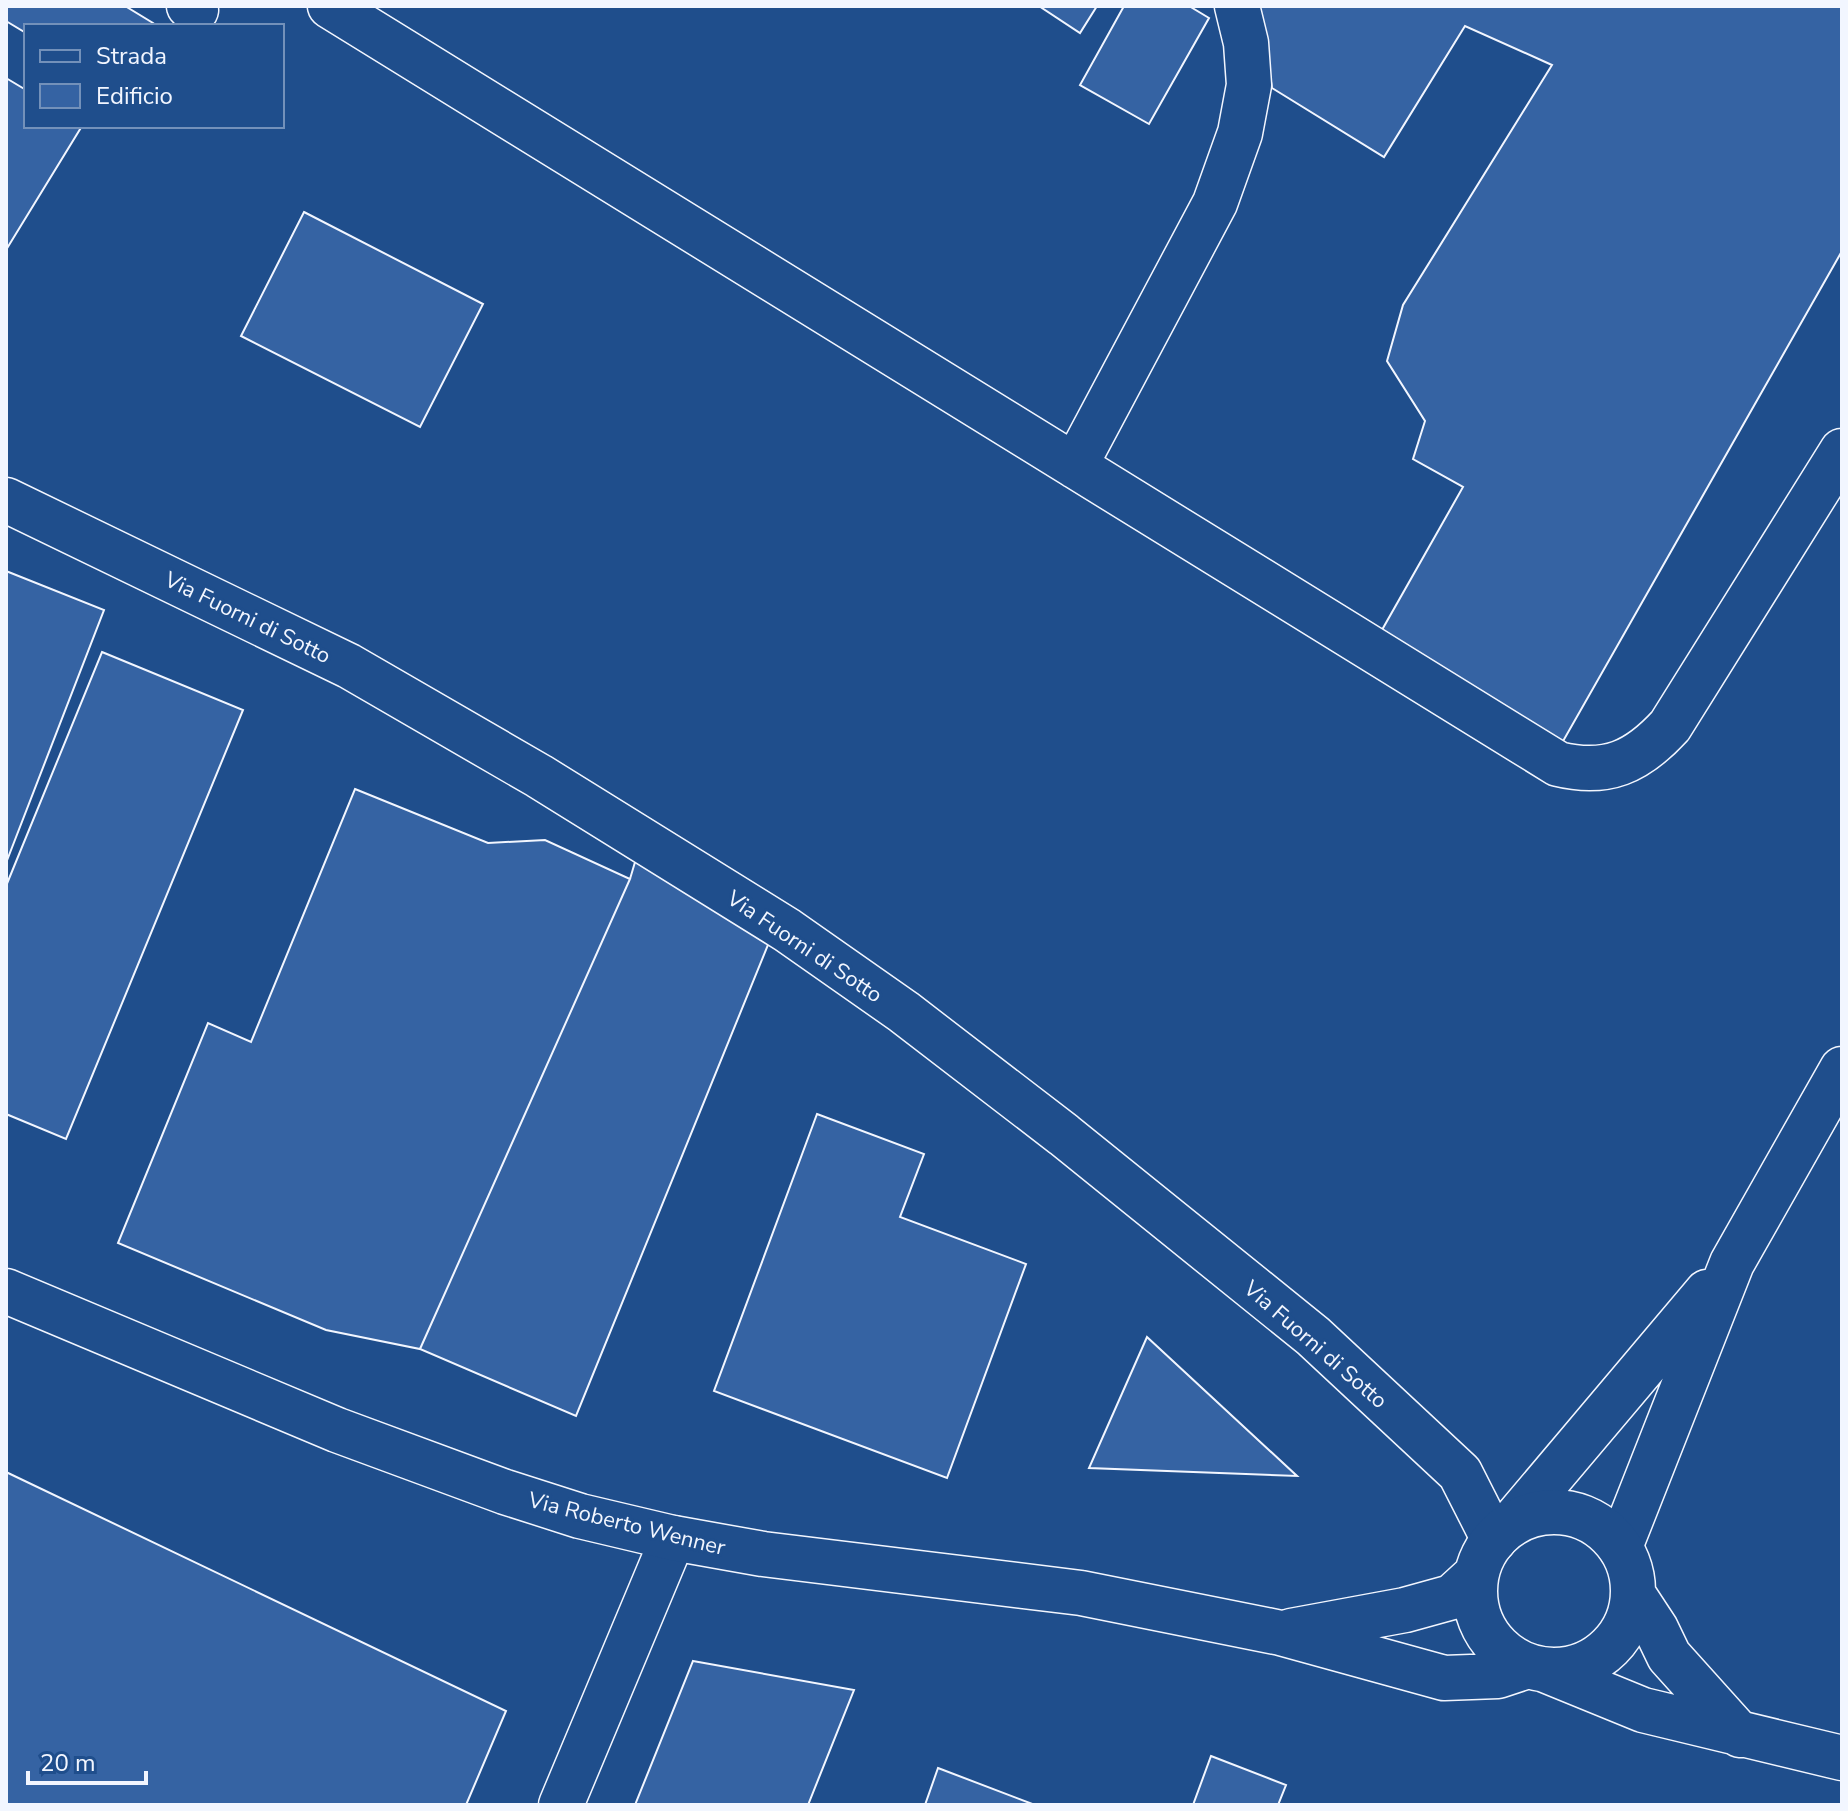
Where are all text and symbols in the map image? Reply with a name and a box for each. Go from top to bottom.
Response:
legend [24,24,284,128]
text: Strada [96,40,167,72]
text: Edificio [96,80,173,112]
street label: Via Fuorni di Sotto [158,564,336,671]
street label: Via Fuorni di Sotto [720,883,888,1010]
street label: Via Fuorni di Sotto [1236,1273,1394,1416]
street label: Via Roberto Wenner [524,1485,728,1563]
scale bar [28,1735,146,1785]
text: 20 m [40,1747,96,1779]

